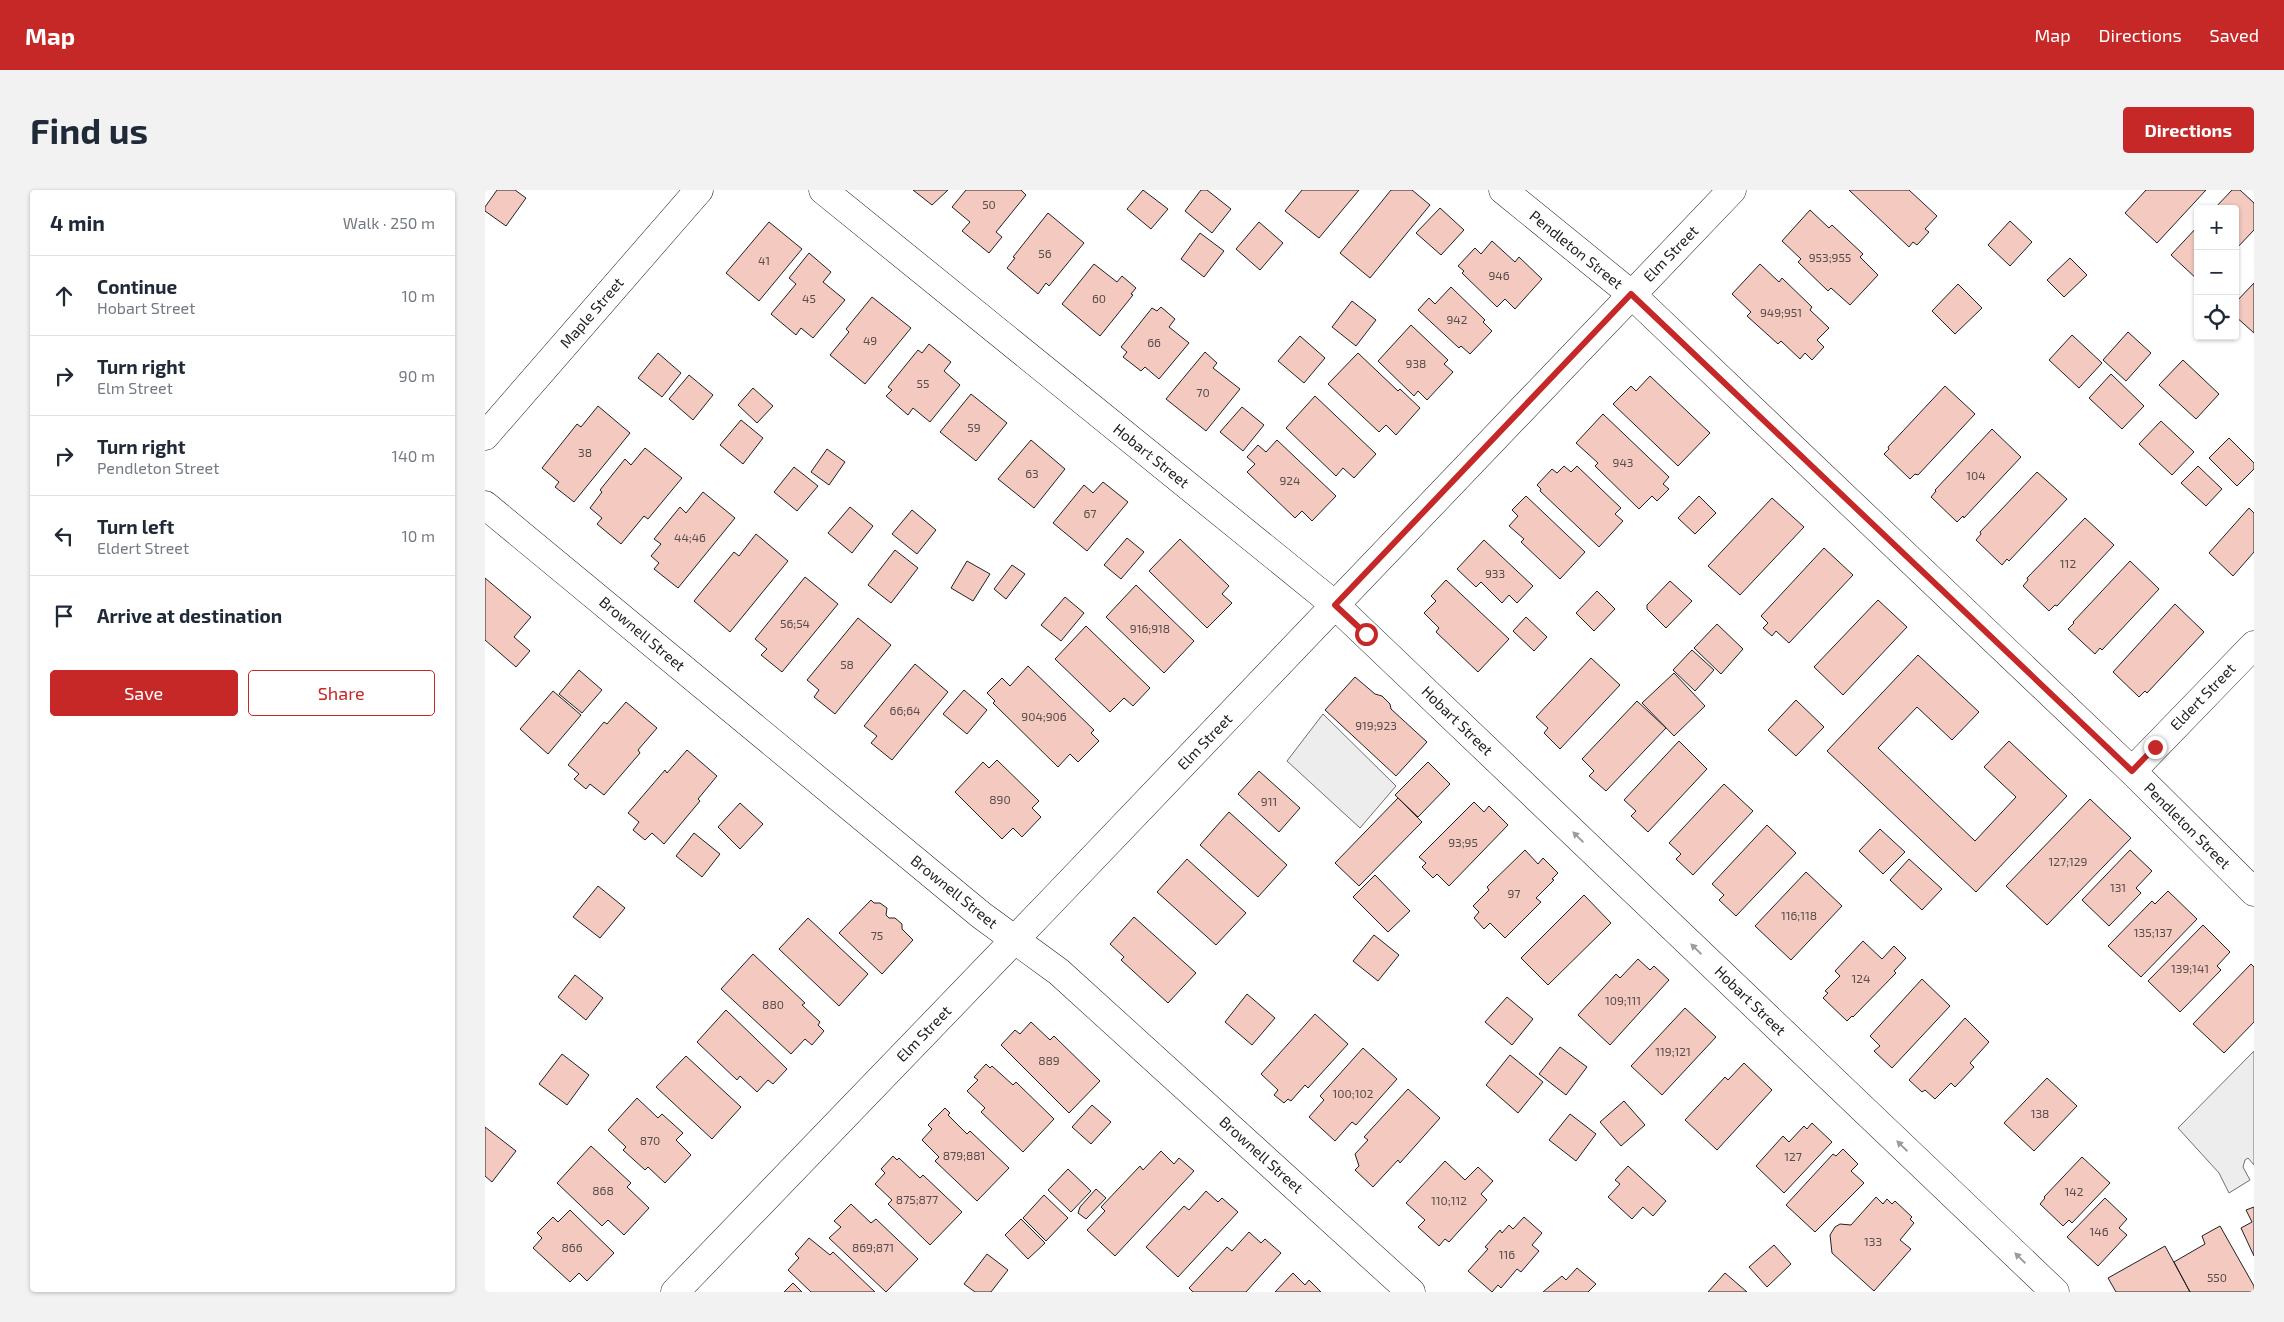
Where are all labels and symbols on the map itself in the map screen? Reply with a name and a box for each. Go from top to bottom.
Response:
house number: 50 [982,197,996,211]
street label: Pendleton Street [1526,206,1627,292]
street label: Elm Street [1639,221,1702,285]
house number: 56 [1038,246,1052,260]
house number: 953;955 [1809,250,1851,264]
house number: 41 [758,253,770,267]
house number: 946 [1488,268,1510,282]
street label: Maple Street [556,273,627,351]
house number: 45 [802,291,816,305]
house number: 60 [1092,291,1106,305]
house number: 949;951 [1760,305,1802,319]
house number: 942 [1447,312,1468,326]
house number: 49 [863,333,877,347]
house number: 66 [1147,335,1161,349]
house number: 938 [1406,356,1426,370]
house number: 55 [917,376,929,390]
house number: 70 [1196,385,1210,399]
street label: Hobart Street [1110,419,1193,491]
house number: 59 [967,420,981,434]
house number: 38 [578,445,592,459]
house number: 943 [1613,455,1633,469]
house number: 63 [1025,466,1039,480]
house number: 104 [1966,468,1986,482]
house number: 924 [1280,473,1301,487]
house number: 67 [1083,506,1097,520]
house number: 44;46 [674,530,706,544]
house number: 112 [2060,556,2076,570]
house number: 933 [1485,566,1505,580]
street label: Brownell Street [596,592,689,674]
house number: 56;54 [780,616,810,630]
house number: 916;918 [1130,621,1170,635]
route start [1355,623,1378,646]
house number: 58 [840,657,854,671]
street label: Eldert Street [2166,659,2239,734]
street label: Hobart Street [1418,682,1497,759]
house number: 66;64 [890,703,920,717]
house number: 904;906 [1021,709,1067,723]
street label: Elm Street [1173,709,1236,773]
house number: 919;923 [1355,718,1397,732]
route end [2144,736,2167,759]
street label: Pendleton Street [2141,778,2235,872]
house number: 890 [989,792,1011,806]
house number: 911 [1261,794,1277,808]
one-way arrow [1573,831,1585,843]
house number: 93;95 [1448,835,1478,849]
street label: Brownell Street [908,851,1002,932]
house number: 127;129 [2049,854,2088,868]
house number: 131 [2110,880,2126,894]
house number: 97 [1507,886,1521,900]
house number: 116;118 [1781,908,1817,922]
house number: 135;137 [2134,925,2172,939]
house number: 75 [871,928,883,942]
one-way arrow [1690,943,1702,955]
house number: 139;141 [2171,961,2209,975]
street label: Hobart Street [1711,962,1790,1039]
house number: 124 [1852,971,1870,985]
house number: 109;111 [1605,993,1641,1007]
house number: 880 [762,997,784,1011]
street label: Elm Street [892,1001,955,1065]
house number: 119;121 [1655,1044,1691,1058]
house number: 889 [1038,1053,1060,1067]
house number: 100;102 [1333,1086,1374,1100]
house number: 138 [2031,1106,2049,1120]
street label: Brownell Street [1216,1112,1307,1197]
house number: 870 [640,1133,660,1147]
one-way arrow [1896,1140,1908,1152]
house number: 879;881 [943,1148,985,1162]
house number: 127 [1784,1149,1802,1163]
house number: 868 [592,1183,614,1197]
house number: 142 [2065,1184,2084,1198]
house number: 875;877 [896,1192,938,1206]
house number: 110;112 [1431,1193,1467,1207]
house number: 146 [2089,1224,2109,1238]
house number: 133 [1864,1234,1882,1248]
house number: 866 [561,1240,583,1254]
house number: 869;871 [852,1240,894,1254]
house number: 116 [1499,1247,1515,1261]
one-way arrow [2014,1252,2026,1264]
house number: 550 [2207,1270,2227,1284]

